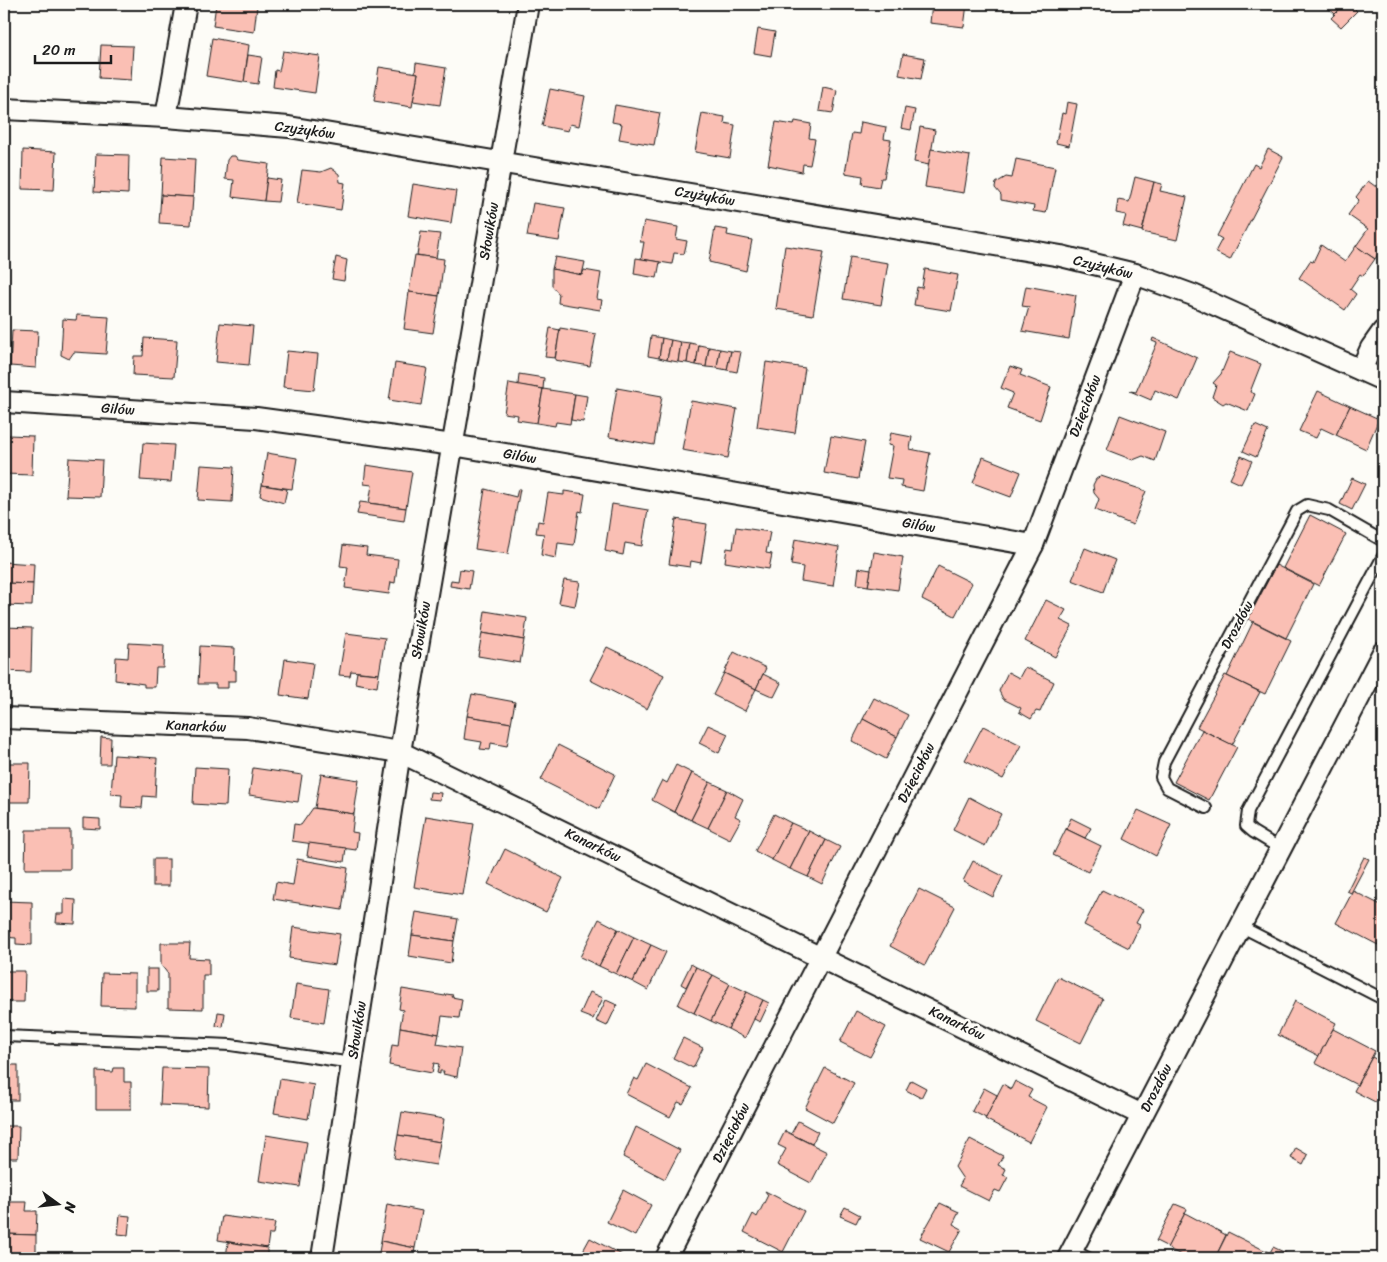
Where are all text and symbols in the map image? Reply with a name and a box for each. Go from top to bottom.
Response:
scale bar [35,32,111,64]
text: 20 m [42,37,76,63]
street label: Czyżyków [273,113,337,147]
street label: Czyżyków [673,178,737,214]
street label: Słowików [472,200,506,262]
street label: Czyżyków [1071,248,1136,287]
street label: Dzięciołów [1062,371,1108,441]
street label: Gilów [100,395,136,423]
street label: Gilów [501,441,539,471]
street label: Gilów [900,510,938,540]
street label: Drozdów [1214,596,1260,654]
street label: Słowików [404,599,438,661]
street label: Kanarków [166,712,227,740]
street label: Dzięciołów [890,738,942,808]
street label: Kanarków [561,821,626,870]
street label: Słowików [340,999,374,1061]
street label: Kanarków [925,999,990,1048]
street label: Drozdów [1133,1059,1179,1117]
street label: Dzięciołów [705,1098,757,1168]
north arrow [32,1180,82,1230]
text: N [57,1198,84,1215]

